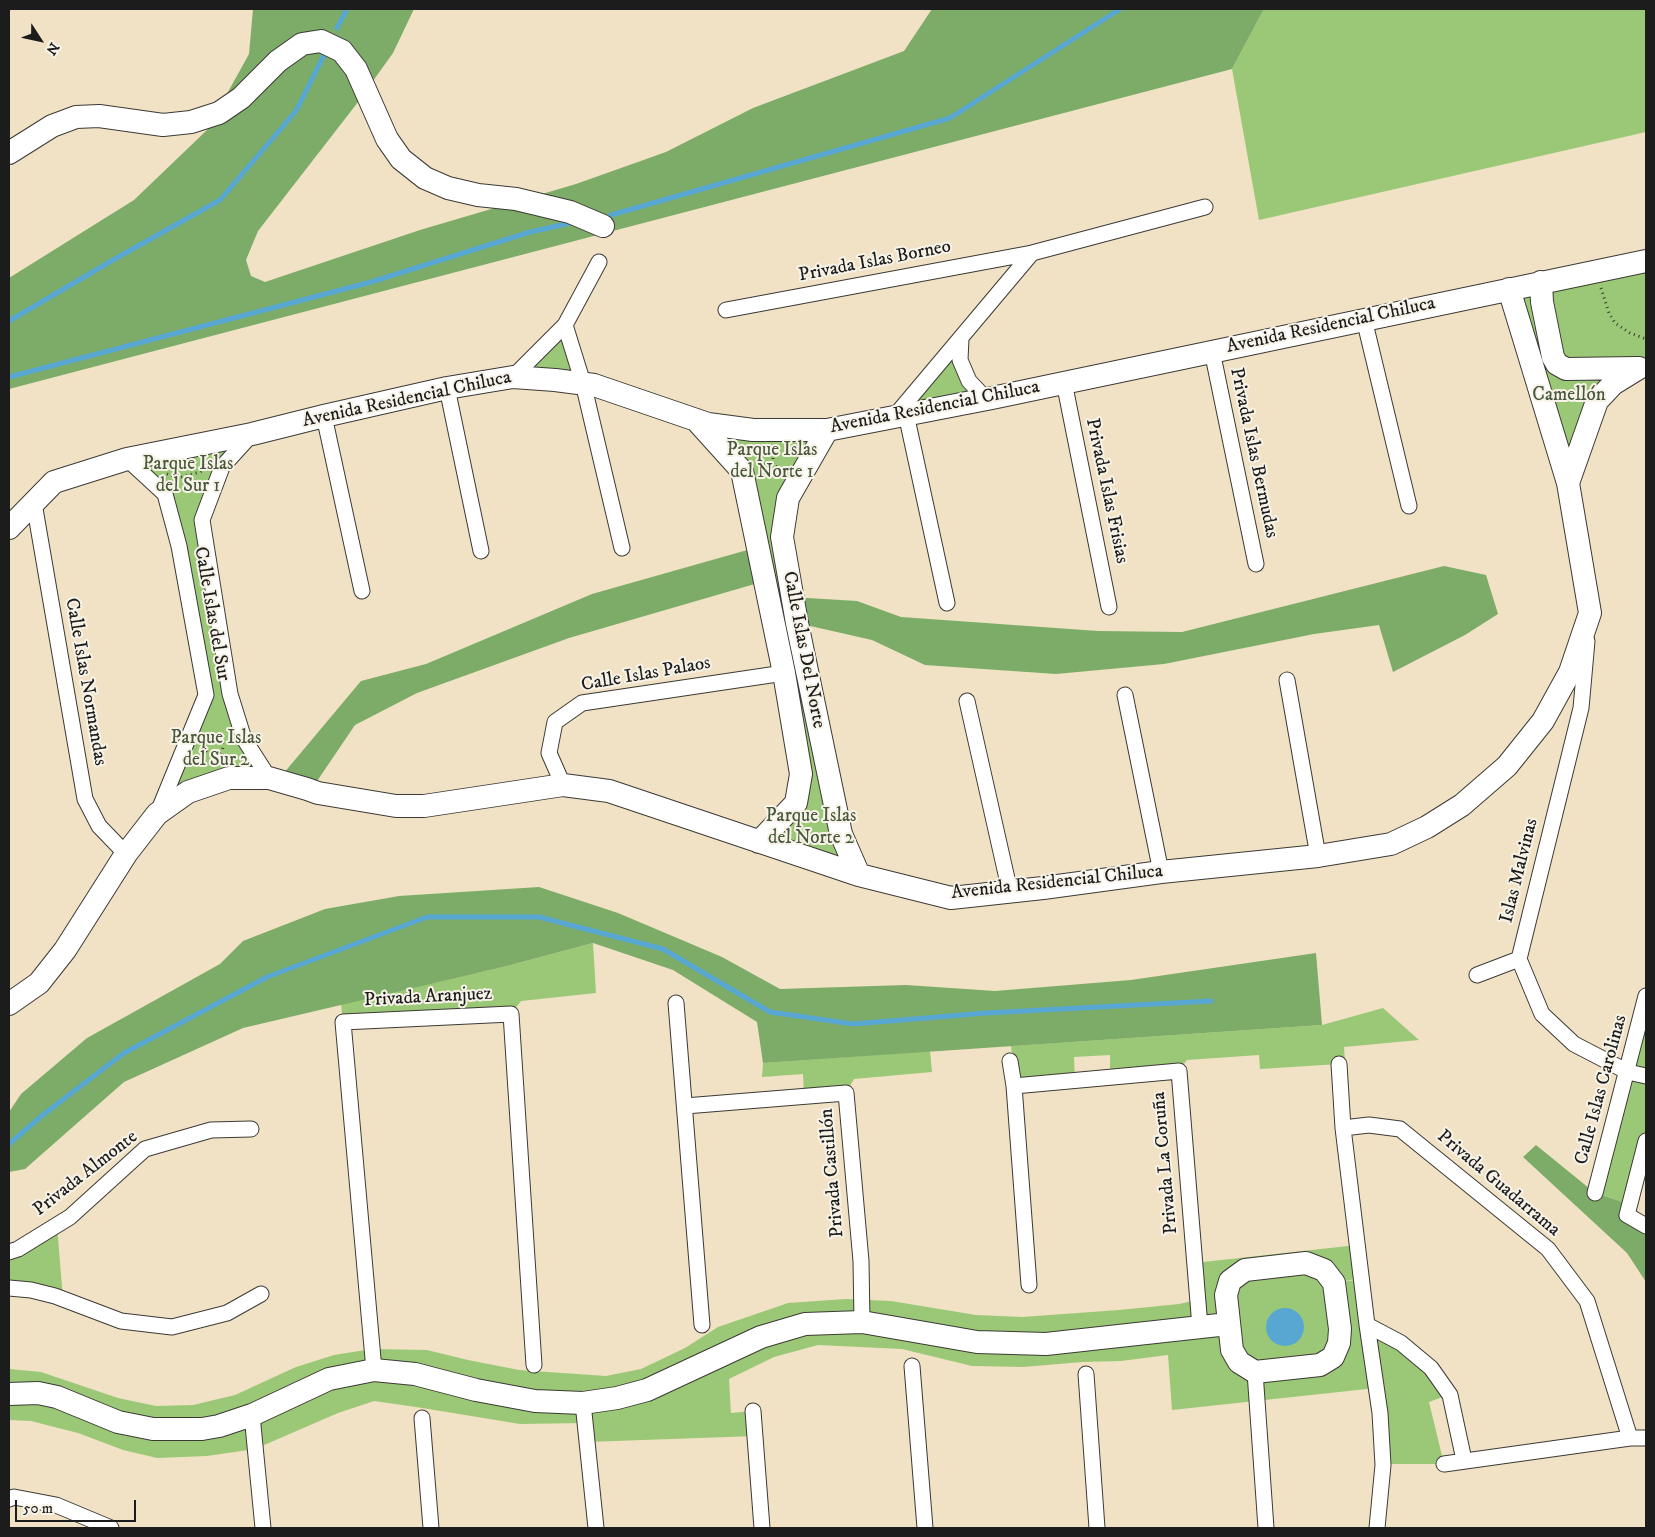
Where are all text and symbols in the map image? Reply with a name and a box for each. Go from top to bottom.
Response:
north arrow [15,15,65,65]
text: N [42,39,63,58]
street label: Privada Islas Borneo [797,236,953,288]
street label: Avenida Residencial Chiluca [1225,293,1437,359]
street label: Privada Islas Bermudas [1224,366,1282,540]
street label: Avenida Residencial Chiluca [301,367,513,433]
street label: Avenida Residencial Chiluca [828,377,1042,439]
park label: Camellón [1532,385,1606,407]
street label: Privada Islas Frisias [1079,416,1133,566]
park label: Parque Islas del Norte 1 [727,440,817,484]
park label: Parque Islas del Sur 1 [143,454,233,498]
street label: Calle Islas del Sur [188,545,234,683]
street label: Calle Islas Del Norte [777,570,829,730]
street label: Calle Islas Normandas [59,596,111,768]
street label: Calle Islas Palaos [580,652,712,698]
park label: Parque Islas del Sur 2 [171,728,261,772]
park label: Parque Islas del Norte 2 [766,806,856,850]
street label: Islas Malvinas [1496,816,1544,926]
street label: Avenida Residencial Chiluca [950,861,1164,905]
street label: Privada Aranjuez [363,983,493,1013]
street label: Calle Islas Carolinas [1571,1013,1633,1167]
street label: Privada La Coruña [1148,1091,1184,1235]
street label: Privada Castillón [816,1107,850,1239]
street label: Privada Almonte [29,1126,143,1222]
street label: Privada Guadarrama [1432,1126,1564,1242]
scale bar [18,1490,139,1522]
text: 50 m [23,1499,53,1518]

